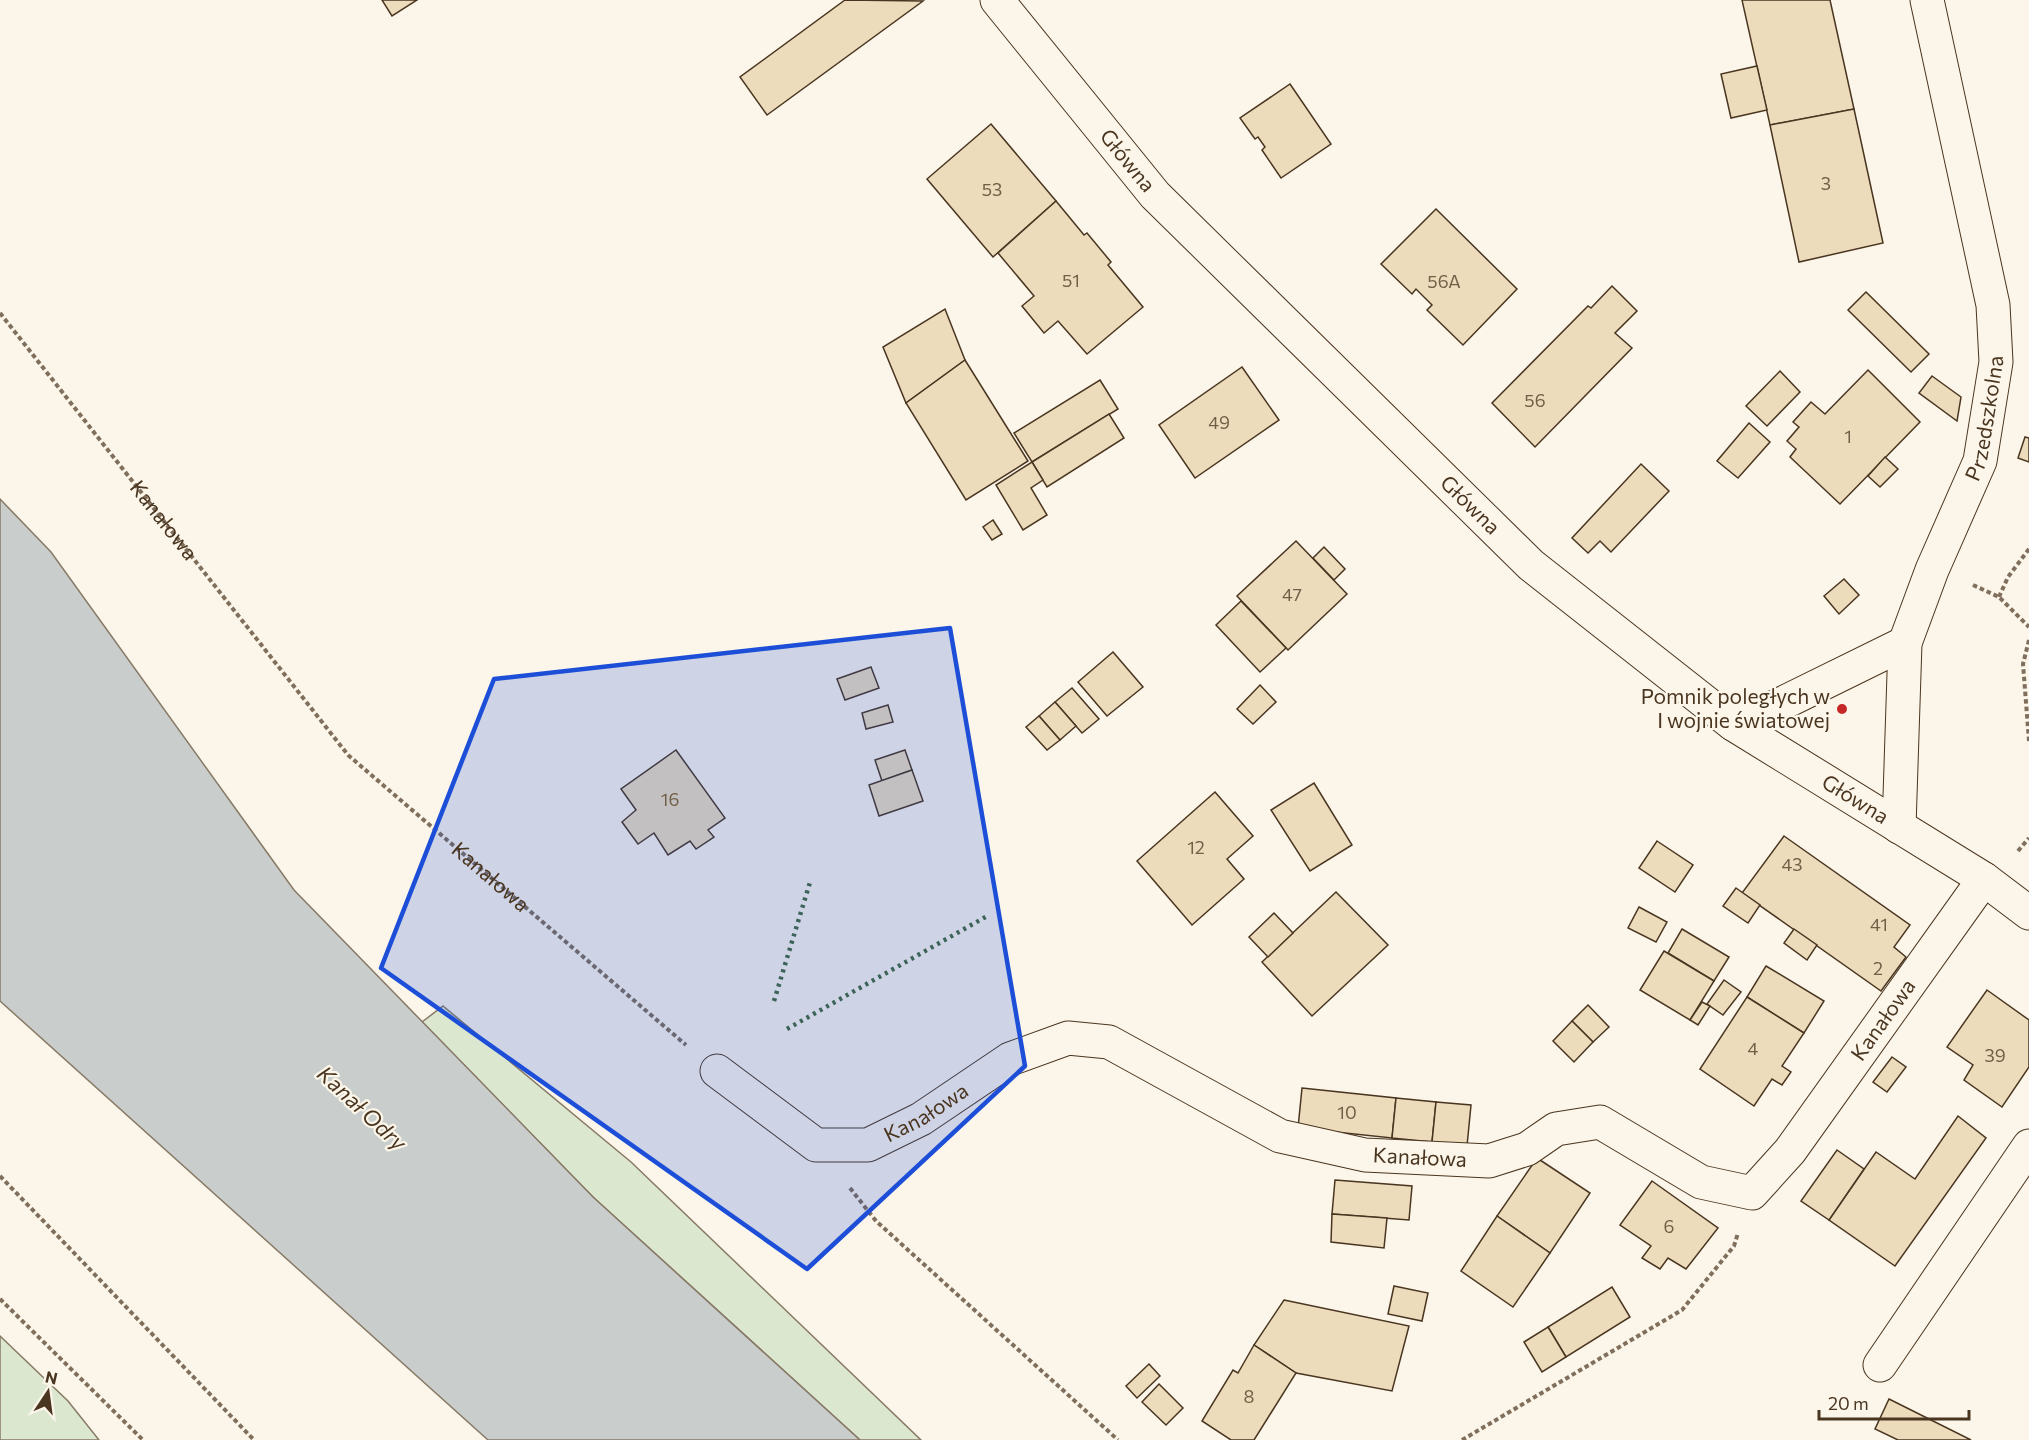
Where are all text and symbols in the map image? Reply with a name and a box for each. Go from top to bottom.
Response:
street label: Główna [1096,123,1161,196]
house number: 3 [1821,172,1831,194]
house number: 53 [982,178,1002,200]
house number: 51 [1062,269,1080,291]
house number: 56A [1427,270,1461,292]
street label: Przedszkolna [1959,355,2007,484]
house number: 56 [1524,389,1546,411]
house number: 49 [1208,411,1230,433]
house number: 1 [1844,425,1852,447]
street label: Główna [1436,469,1506,539]
street label: Kanałowa [126,475,203,564]
house number: 47 [1282,583,1302,605]
place label: Pomnik poległych w I wojnie światowej [1641,683,1830,732]
marker: Pomnik poległych w I wojnie światowej [1835,702,1849,716]
street label: Główna [1818,768,1894,828]
house number: 16 [661,788,679,810]
street label: Kanałowa [447,836,535,916]
house number: 12 [1187,836,1205,858]
house number: 43 [1781,853,1803,875]
house number: 41 [1870,913,1888,935]
house number: 2 [1873,957,1883,979]
street label: Kanałowa [1845,974,1920,1065]
house number: 4 [1748,1037,1759,1059]
house number: 39 [1984,1044,2006,1066]
water label: Kanał Odry [312,1060,413,1156]
street label: Kanałowa [879,1077,972,1146]
house number: 10 [1337,1101,1357,1123]
street label: Kanałowa [1372,1141,1468,1171]
house number: 6 [1664,1215,1674,1237]
north arrow [18,1362,78,1422]
text: N [44,1366,59,1388]
scale bar [1819,1383,1969,1421]
house number: 8 [1244,1385,1255,1407]
text: 20 m [1828,1392,1869,1414]

